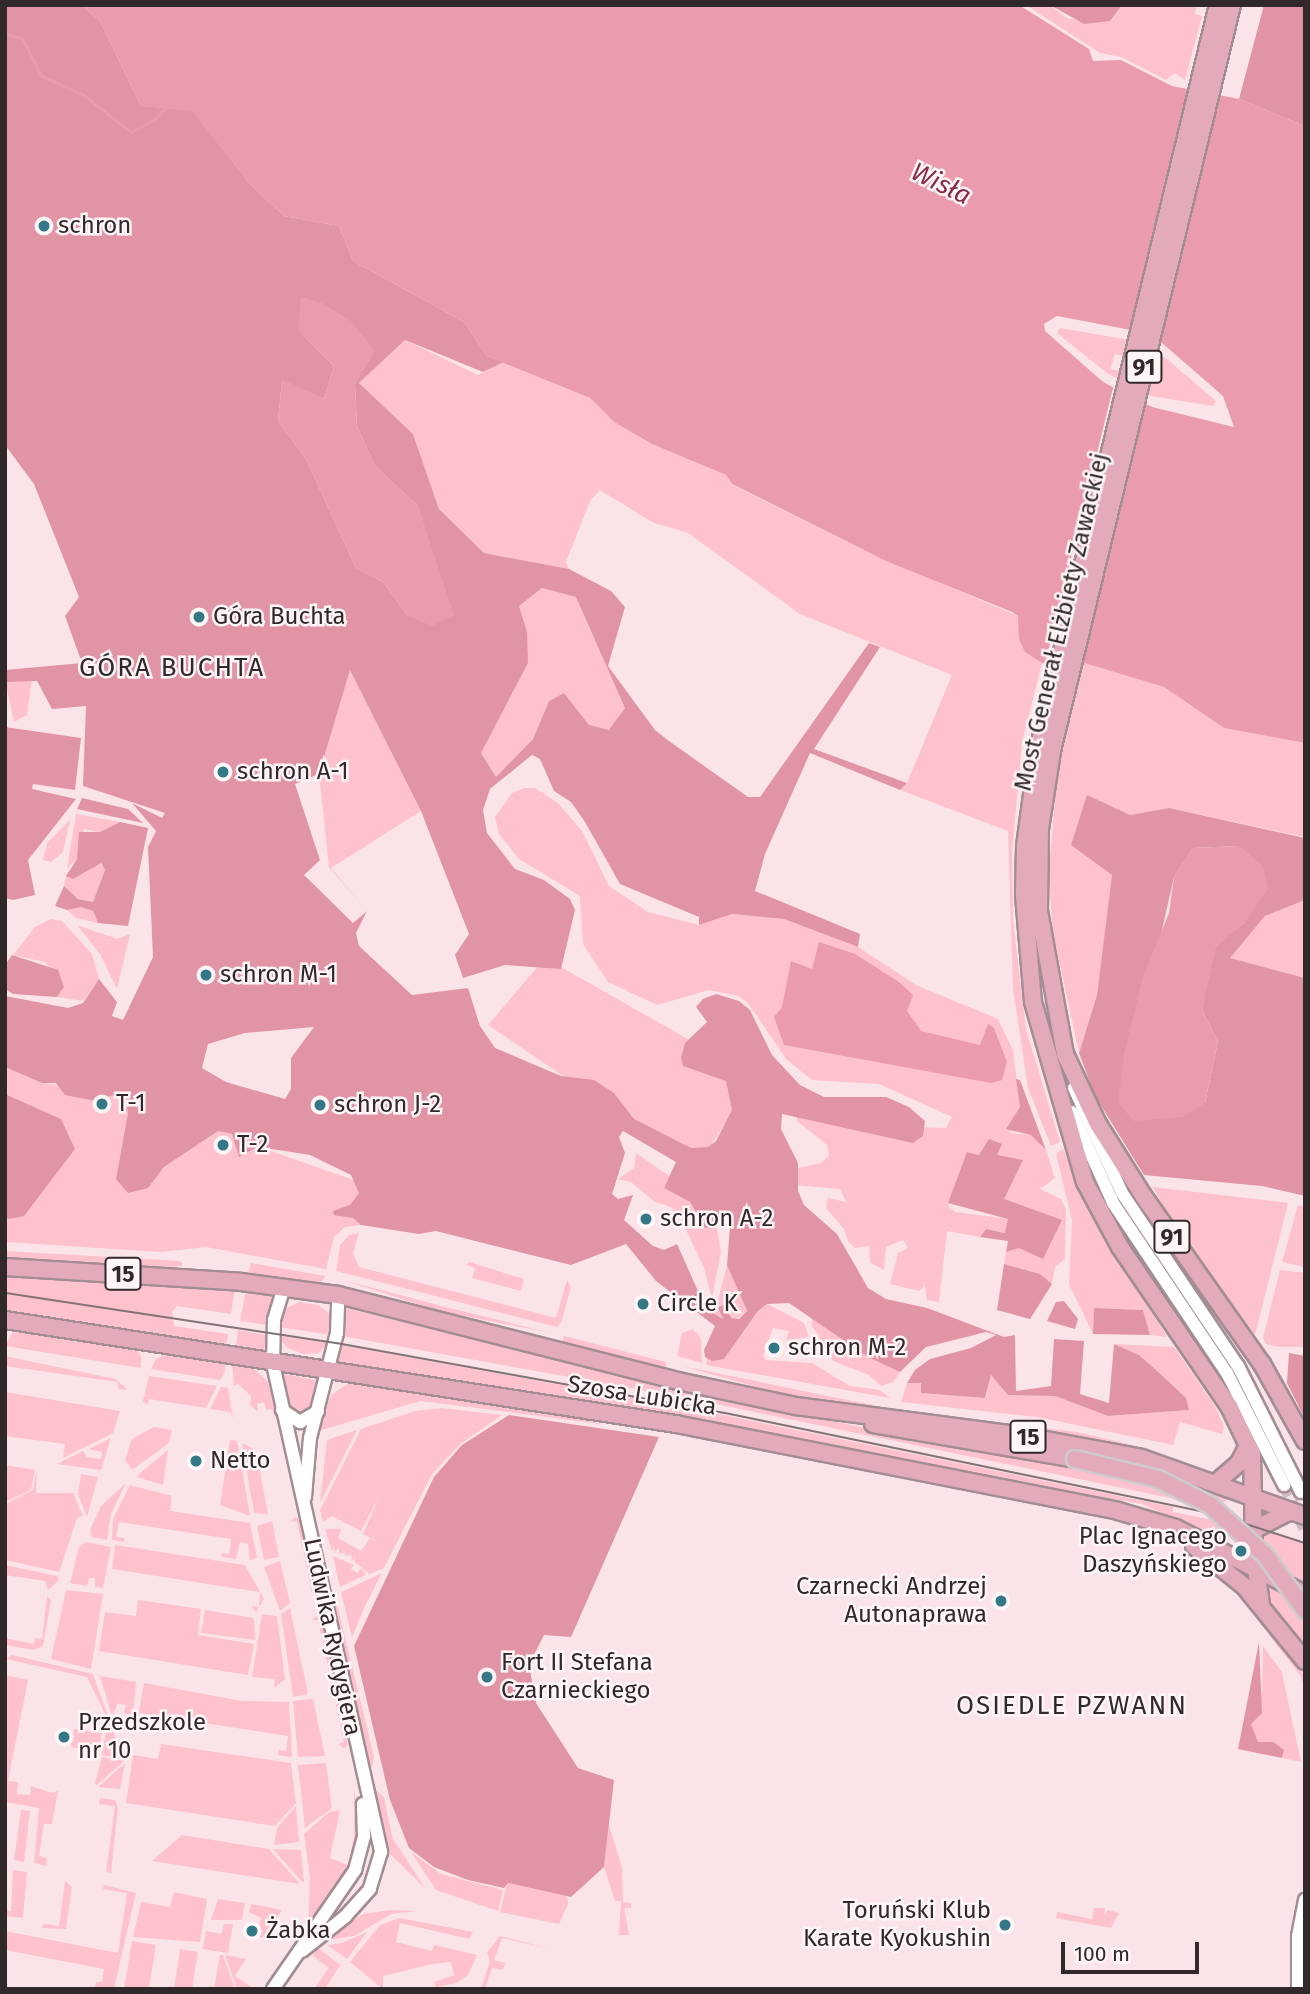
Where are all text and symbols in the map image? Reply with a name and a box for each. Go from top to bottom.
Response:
water label: Wisła [906,156,976,212]
place label: schron [58,212,131,240]
marker: schron [36,218,52,234]
road number: 91 [1125,348,1163,386]
street label: Most Generał Elżbiety Zawackiej [1009,450,1115,794]
place label: Góra Buchta [213,603,346,631]
marker: Góra Buchta [191,609,207,625]
district label: GÓRA BUCHTA [80,652,264,684]
place label: schron A-1 [237,758,349,786]
marker: schron A-1 [215,764,231,780]
place label: schron M-1 [220,961,337,989]
marker: schron M-1 [198,967,214,983]
place label: T-1 [116,1090,146,1118]
place label: schron J-2 [334,1091,441,1119]
marker: T-1 [94,1096,110,1112]
marker: schron J-2 [312,1097,328,1113]
place label: T-2 [237,1131,268,1159]
marker: T-2 [215,1137,231,1153]
place label: schron A-2 [660,1205,773,1233]
marker: schron A-2 [638,1211,654,1227]
road number: 91 [1153,1218,1191,1256]
road number: 15 [104,1254,142,1294]
place label: Circle K [657,1290,738,1318]
marker: Circle K [635,1296,651,1312]
place label: schron M-2 [788,1334,906,1362]
marker: schron M-2 [766,1340,782,1356]
street label: Szosa Lubicka [565,1370,719,1422]
road number: 15 [1009,1418,1047,1456]
place label: Netto [210,1447,270,1475]
marker: Netto [188,1453,204,1469]
place label: Plac Ignacego Daszyńskiego [1079,1523,1227,1579]
street label: Ludwika Rydygiera [297,1536,367,1738]
marker: Plac Ignacego Daszyńskiego [1233,1543,1249,1559]
place label: Czarnecki Andrzej Autonaprawa [796,1573,987,1629]
marker: Czarnecki Andrzej Autonaprawa [993,1593,1009,1609]
place label: Fort II Stefana Czarnieckiego [501,1649,653,1705]
marker: Fort II Stefana Czarnieckiego [479,1669,495,1685]
district label: OSIEDLE PZWANN [958,1690,1186,1722]
place label: Przedszkole nr 10 [78,1709,206,1765]
marker: Przedszkole nr 10 [56,1729,72,1745]
place label: Toruński Klub Karate Kyokushin [803,1897,991,1953]
place label: Żabka [266,1917,330,1945]
marker: Toruński Klub Karate Kyokushin [997,1917,1013,1933]
marker: Żabka [244,1923,260,1939]
scale bar [1065,1927,1203,1971]
text: 100 m [1074,1941,1130,1967]

